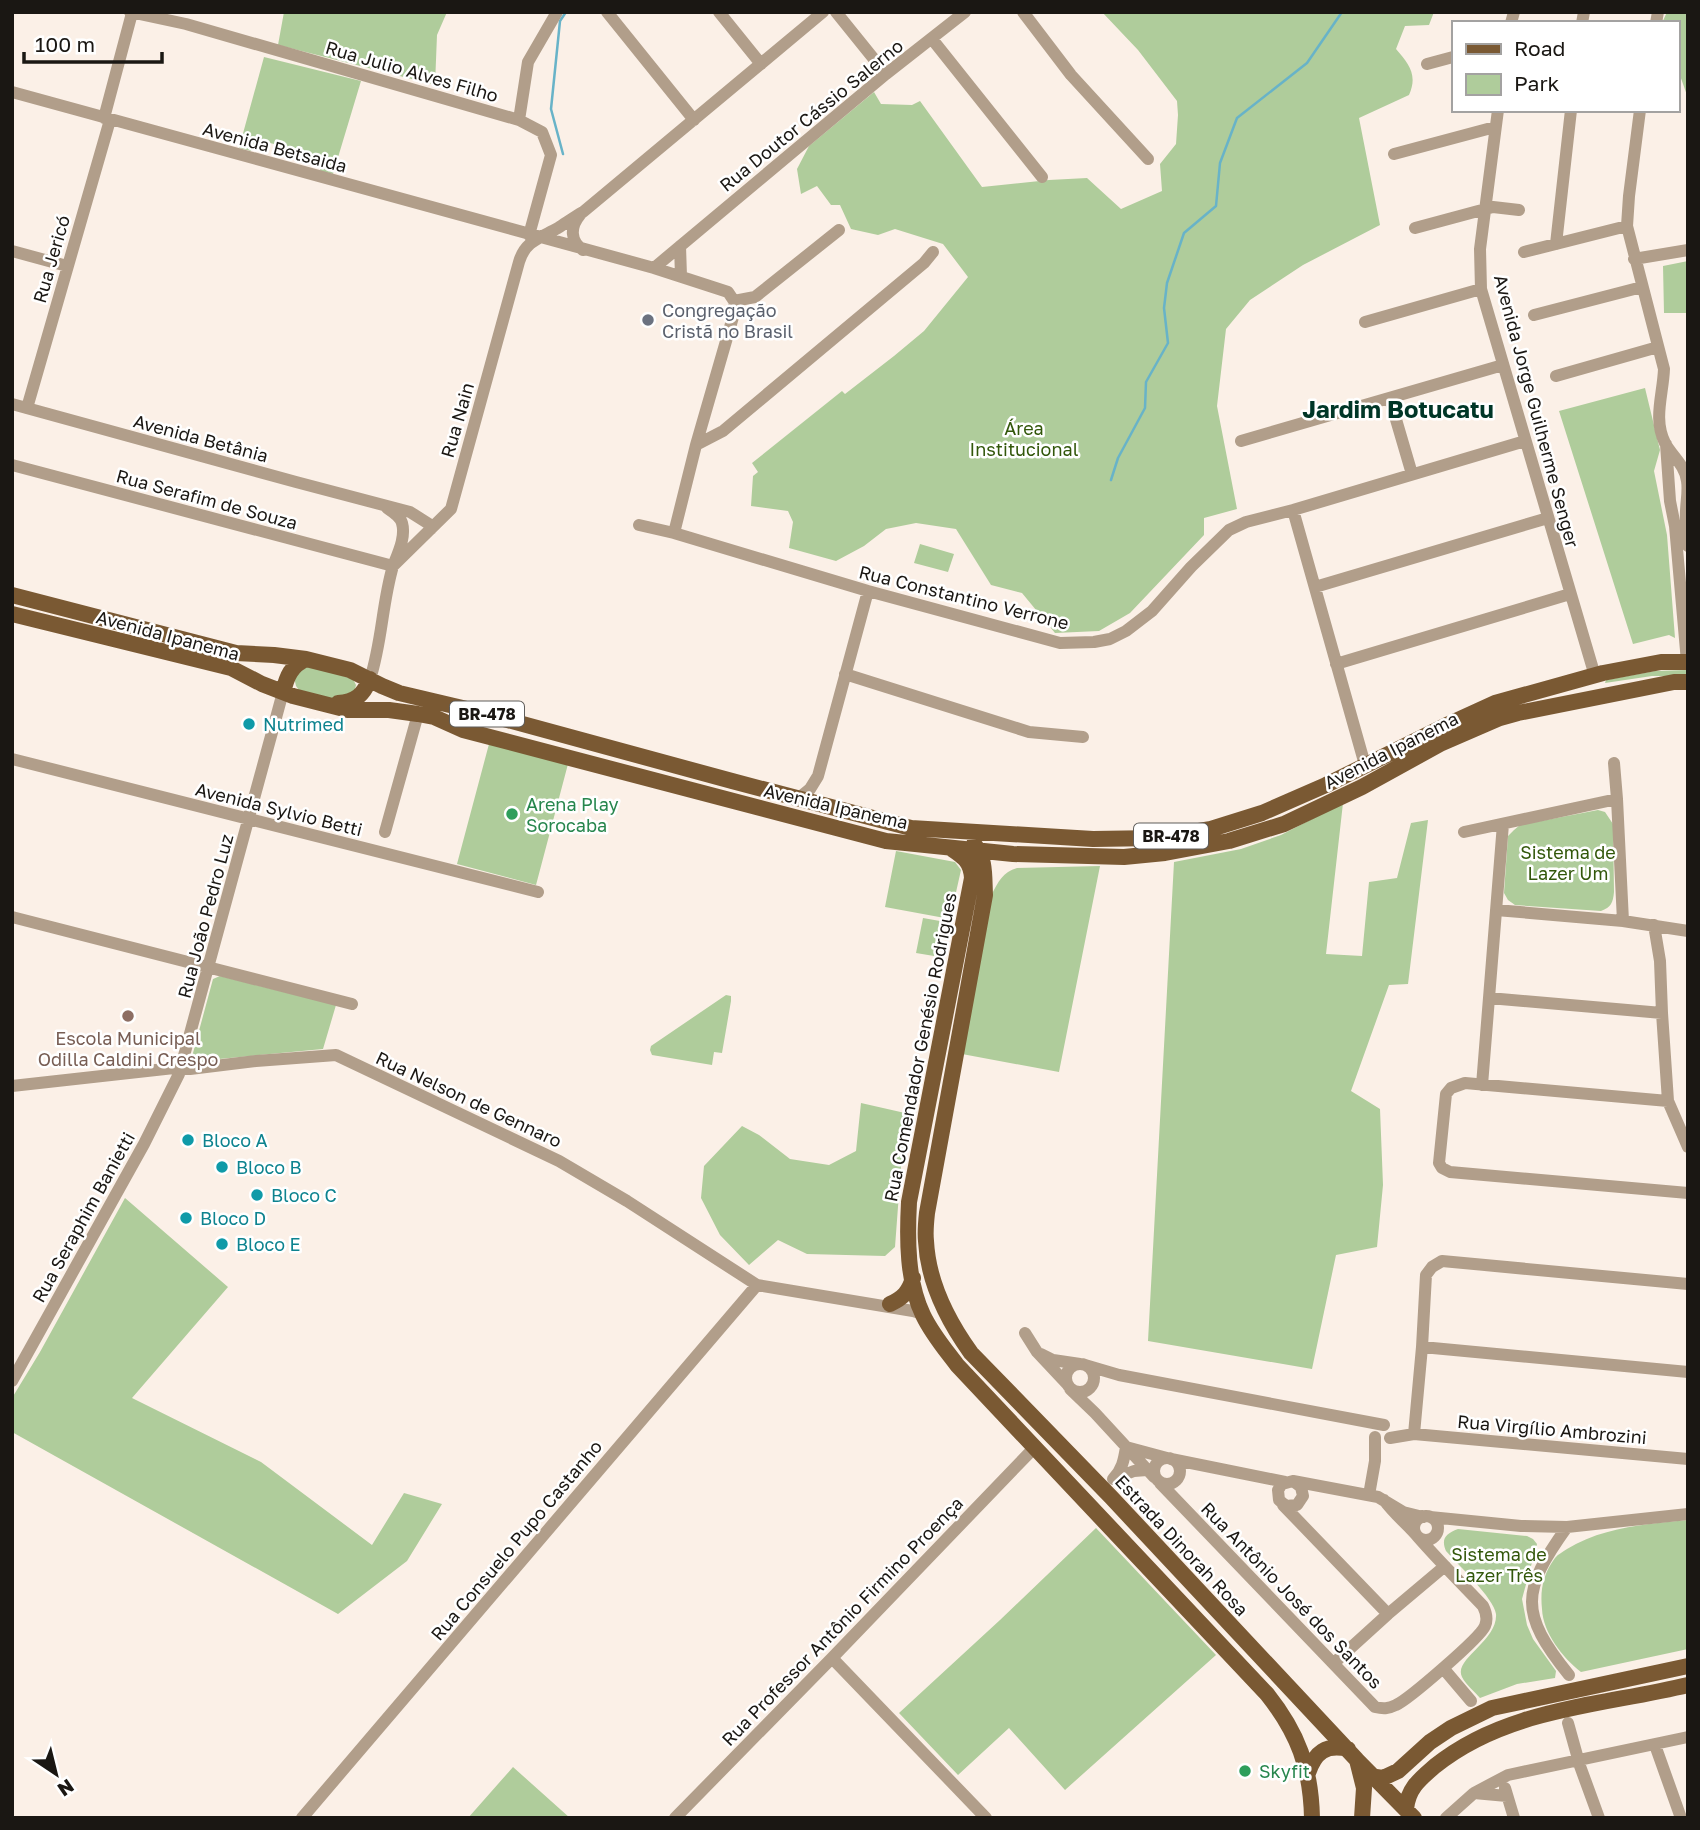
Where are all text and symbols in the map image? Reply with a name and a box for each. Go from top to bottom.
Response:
scale bar [24,21,163,65]
legend [1452,21,1679,112]
text: 100 m [35,31,95,57]
street label: Rua Doutor Cássio Salerno [715,34,907,196]
text: Road [1514,35,1565,61]
street label: Rua Julio Alves Filho [323,36,501,106]
text: Park [1514,70,1560,96]
street label: Avenida Betsaida [201,117,349,177]
street label: Rua Jericó [28,213,74,305]
street label: Avenida Jorge Guilherme Senger [1490,272,1584,550]
place label: Congregação Cristã no Brasil [662,299,793,342]
marker: Congregação Cristã no Brasil [640,312,656,328]
street label: Rua Nain [436,380,478,460]
district label: Jardim Botucatu [1302,394,1494,423]
street label: Avenida Betânia [131,409,271,467]
park label: Área Institucional [970,417,1079,460]
street label: Rua Serafim de Souza [114,464,300,534]
street label: Rua Constantino Verrone [857,560,1071,634]
street label: Avenida Ipanema [94,605,242,665]
road number: BR-478 [450,702,524,726]
street label: Avenida Ipanema [1320,707,1462,793]
place label: Nutrimed [263,713,344,735]
marker: Nutrimed [241,716,257,732]
street label: Avenida Sylvio Betti [193,778,365,840]
street label: Avenida Ipanema [762,779,910,833]
place label: Arena Play Sorocaba [526,793,619,836]
marker: Arena Play Sorocaba [504,806,520,822]
road number: BR-478 [1134,824,1208,848]
street label: Rua João Pedro Luz [173,832,237,1000]
park label: Sistema de Lazer Um [1520,841,1616,884]
street label: Rua Comendador Genésio Rodrigues [879,891,961,1203]
marker: Escola Municipal Odilla Caldini Crespo [120,1008,136,1024]
place label: Escola Municipal Odilla Caldini Crespo [38,1027,218,1070]
street label: Rua Nelson de Gennaro [373,1046,565,1152]
street label: Rua Seraphim Banietti [27,1128,139,1306]
place label: Bloco A [202,1129,268,1151]
marker: Bloco A [180,1132,196,1148]
place label: Bloco B [236,1156,302,1178]
marker: Bloco B [214,1159,230,1175]
place label: Bloco C [271,1184,337,1206]
marker: Bloco C [249,1187,265,1203]
place label: Bloco D [200,1207,266,1229]
marker: Bloco D [178,1210,194,1226]
place label: Bloco E [236,1233,301,1255]
marker: Bloco E [214,1236,230,1252]
street label: Rua Virgílio Ambrozini [1456,1410,1648,1448]
street label: Rua Consuelo Pupo Castanho [426,1435,606,1645]
street label: Estrada Dinorah Rosa [1111,1470,1253,1620]
street label: Rua Professor Antônio Firmino Proença [717,1492,967,1750]
street label: Rua Antônio José dos Santos [1197,1497,1387,1693]
park label: Sistema de Lazer Três [1451,1543,1547,1586]
north arrow [21,1739,91,1809]
place label: Skyfit [1259,1760,1310,1782]
marker: Skyfit [1237,1763,1253,1779]
text: N [54,1775,79,1802]

